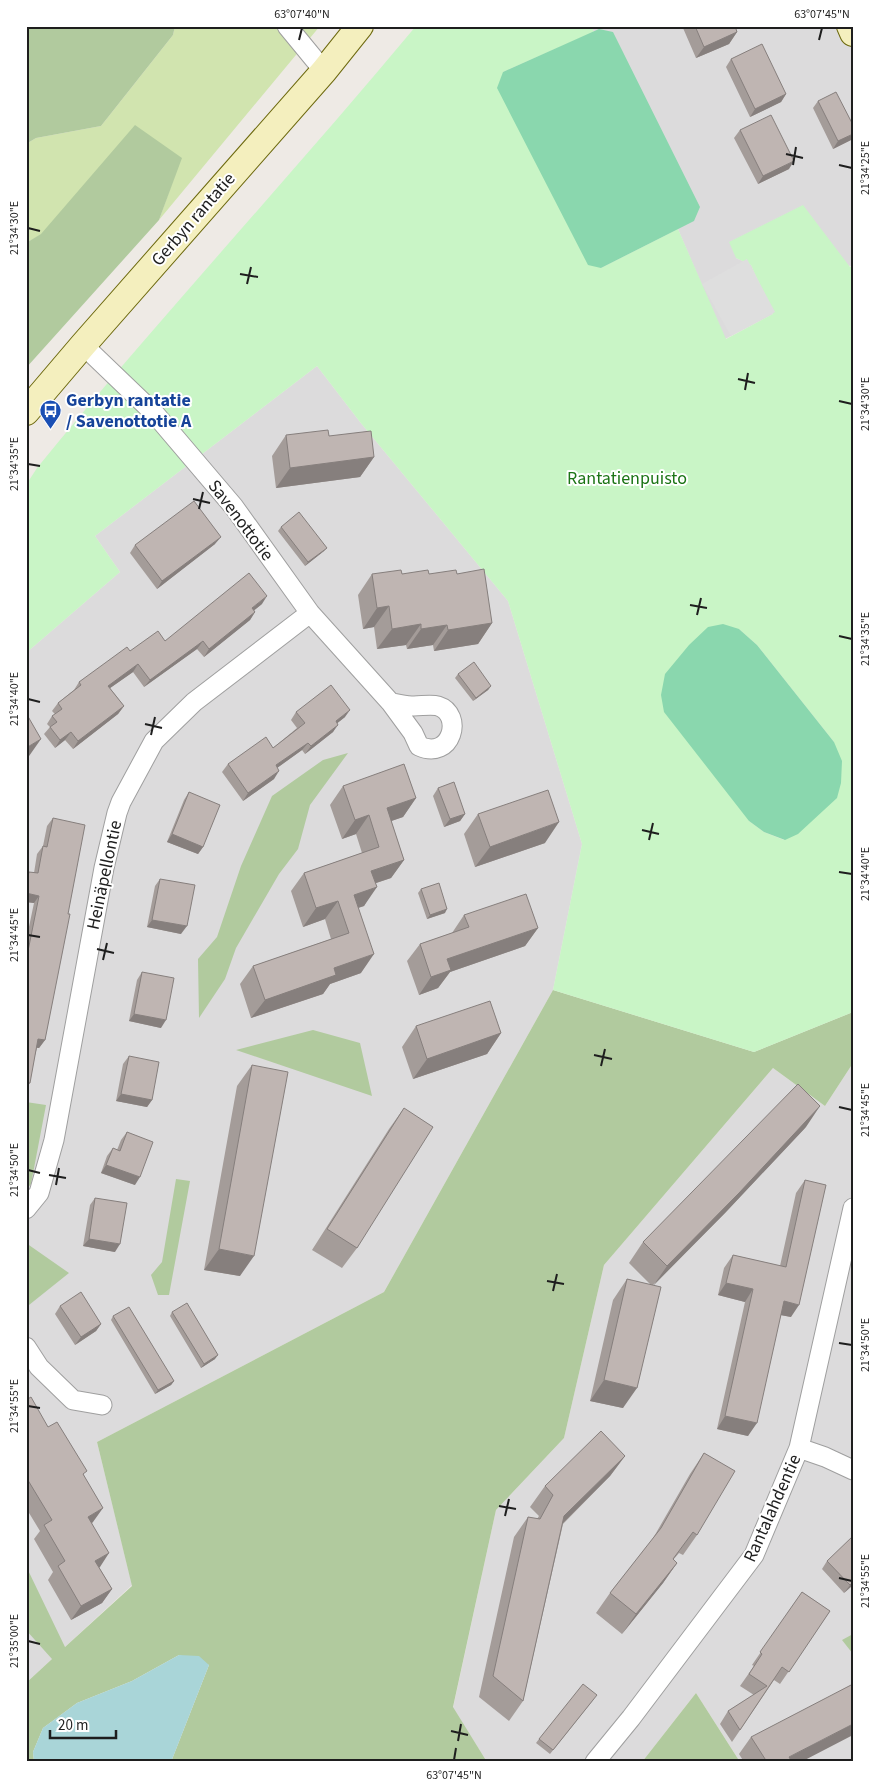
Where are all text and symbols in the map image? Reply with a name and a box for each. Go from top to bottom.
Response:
text: 63°07'40"N [274,6,330,23]
text: 63°07'45"N [794,6,850,23]
text: 21°34'25"E [857,141,874,195]
street label: Gerbyn rantatie [146,167,241,272]
text: 21°34'30"E [6,201,23,255]
text: 21°34'30"E [857,377,874,431]
place label: Gerbyn rantatie / Savenottotie A [66,388,192,434]
bus stop icon: Gerbyn rantatie / Savenottotie A [38,398,62,429]
text: 21°34'35"E [6,437,23,491]
park label: Rantatienpuisto [567,466,687,491]
street label: Savenottotie [202,475,279,566]
text: 21°34'35"E [857,612,874,666]
text: 21°34'40"E [6,672,23,726]
street label: Heinäpellontie [81,818,128,932]
text: 21°34'40"E [857,847,874,901]
text: 21°34'45"E [6,908,23,962]
text: 21°34'45"E [857,1083,874,1137]
text: 21°34'50"E [6,1143,23,1197]
text: 21°34'50"E [857,1318,874,1372]
text: 21°34'55"E [6,1379,23,1433]
street label: Rantalahdentie [738,1450,807,1566]
text: 21°34'55"E [857,1554,874,1608]
text: 21°35'00"E [6,1614,23,1668]
scale bar [50,1708,116,1740]
text: 20 m [58,1715,88,1736]
text: 63°07'45"N [426,1767,482,1784]

